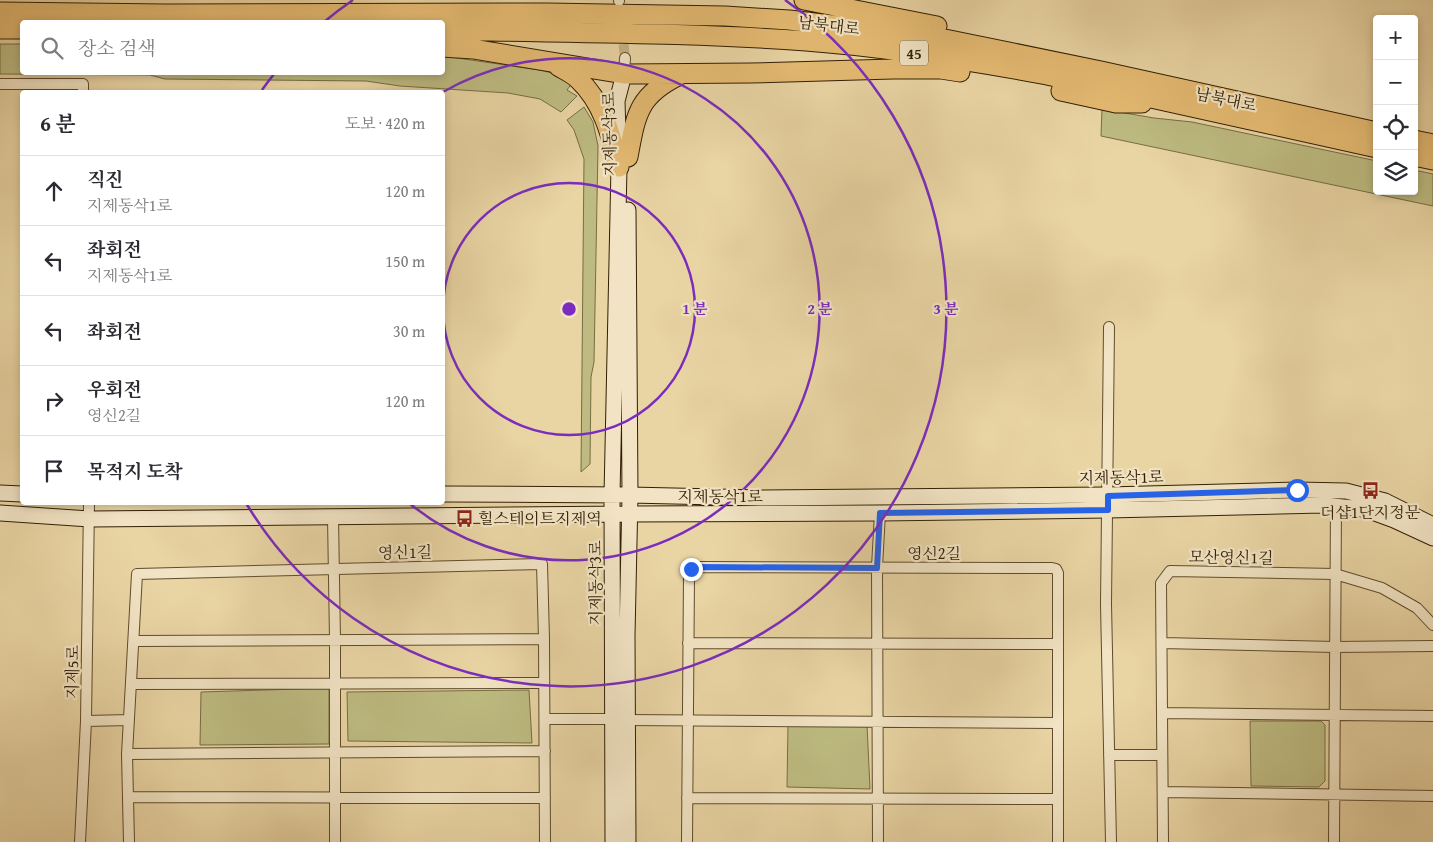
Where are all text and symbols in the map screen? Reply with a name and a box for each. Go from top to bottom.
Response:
street label: 남북대로 [797,9,862,41]
map controls [1373,15,1418,195]
button: + [1373,15,1418,60]
search box [20,20,445,75]
icon: search [38,34,66,62]
text: 장소 검색 [78,34,156,62]
road number: 45 [900,40,928,66]
button: − [1373,60,1418,105]
street label: 남북대로 [1193,81,1259,117]
street label: 지제동삭3로 [596,91,622,177]
button: locate [1373,105,1418,150]
text: 6 분 [40,108,76,139]
text: 도보 · 420 m [345,111,425,135]
button: layers [1373,150,1418,195]
text: 직진 [87,165,124,193]
icon: ahead [40,177,68,205]
text: 120 m [385,179,425,203]
text: 지제동삭1로 [87,193,172,217]
text: 좌회전 [87,235,142,263]
icon: left [40,247,68,275]
text: 150 m [385,249,425,273]
text: 지제동삭1로 [87,263,172,287]
text: 1 분 [682,298,708,319]
text: 2 분 [807,298,833,319]
text: 3 분 [933,298,959,319]
centre of rings [560,300,578,318]
icon: left [40,317,68,345]
text: 좌회전 [87,317,142,345]
text: 30 m [393,319,425,343]
text: 우회전 [87,375,142,403]
icon: right [40,387,68,415]
text: 120 m [385,389,425,413]
text: 영신2길 [87,403,141,427]
icon: arrive [40,457,68,485]
text: 목적지 도착 [87,457,183,485]
street label: 지제동삭1로 [1078,464,1164,490]
route start [1286,479,1309,502]
bus stop icon: 더샵1단지정문 [1360,481,1380,501]
street label: 지제동삭1로 [678,484,763,508]
place label: 더샵1단지정문 [1320,500,1421,524]
place label: 힐스테이트지제역 [478,506,602,530]
bus stop icon: 힐스테이트지제역 [454,508,474,528]
street label: 영신1길 [378,540,432,564]
street label: 지제동삭3로 [583,540,607,625]
street label: 영신2길 [907,541,961,565]
street label: 모산영신1길 [1188,544,1274,570]
route end [680,558,703,581]
street label: 지제5로 [60,644,84,699]

